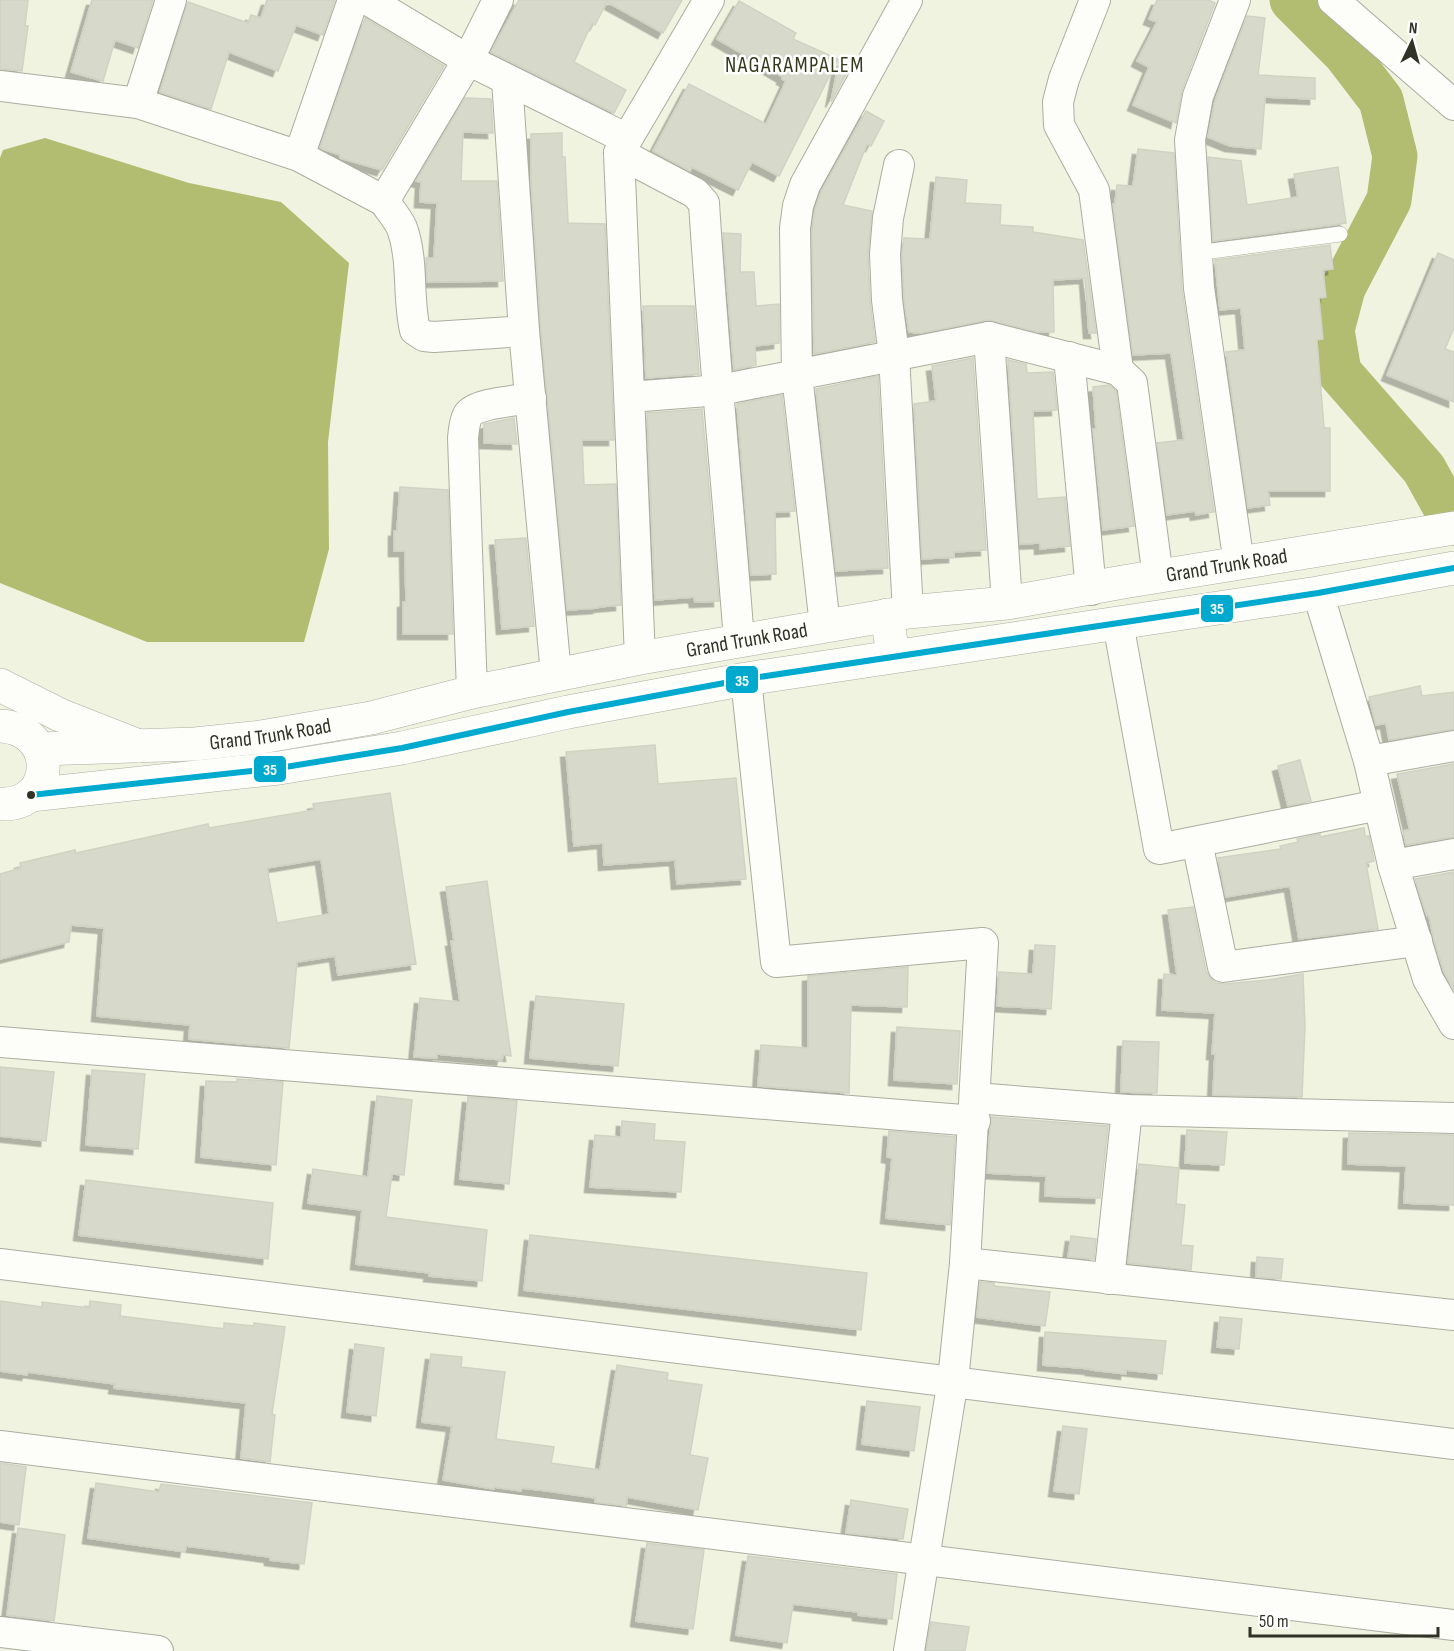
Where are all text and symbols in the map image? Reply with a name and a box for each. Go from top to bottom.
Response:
north arrow [1382,12,1442,72]
text: N [1408,19,1418,38]
district label: NAGARAMPALEM [725,52,865,79]
street label: Grand Trunk Road [1164,543,1289,587]
line badge: 35 [1200,594,1234,623]
text: 35 [1210,600,1224,619]
street label: Grand Trunk Road [684,617,809,662]
line badge: 35 [725,665,759,694]
text: 35 [735,672,749,691]
street label: Grand Trunk Road [208,713,333,755]
line badge: 35 [253,755,287,783]
text: 35 [263,761,277,780]
unlabelled marker [25,789,37,801]
scale bar [1250,1600,1438,1638]
text: 50 m [1259,1611,1289,1632]

